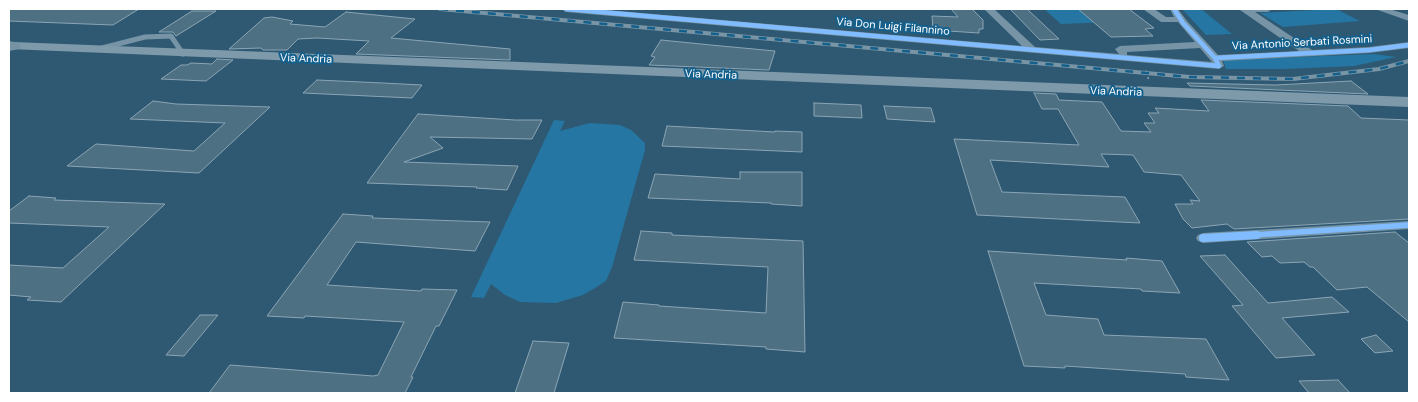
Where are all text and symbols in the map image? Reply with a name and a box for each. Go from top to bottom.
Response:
street label: Via Don Luigi Filannino [836,15,950,39]
street label: Via Antonio Serbati Rosmini [1231,33,1373,53]
street label: Via Andria [280,51,332,67]
street label: Via Andria [685,67,737,83]
street label: Via Andria [1090,84,1142,100]

